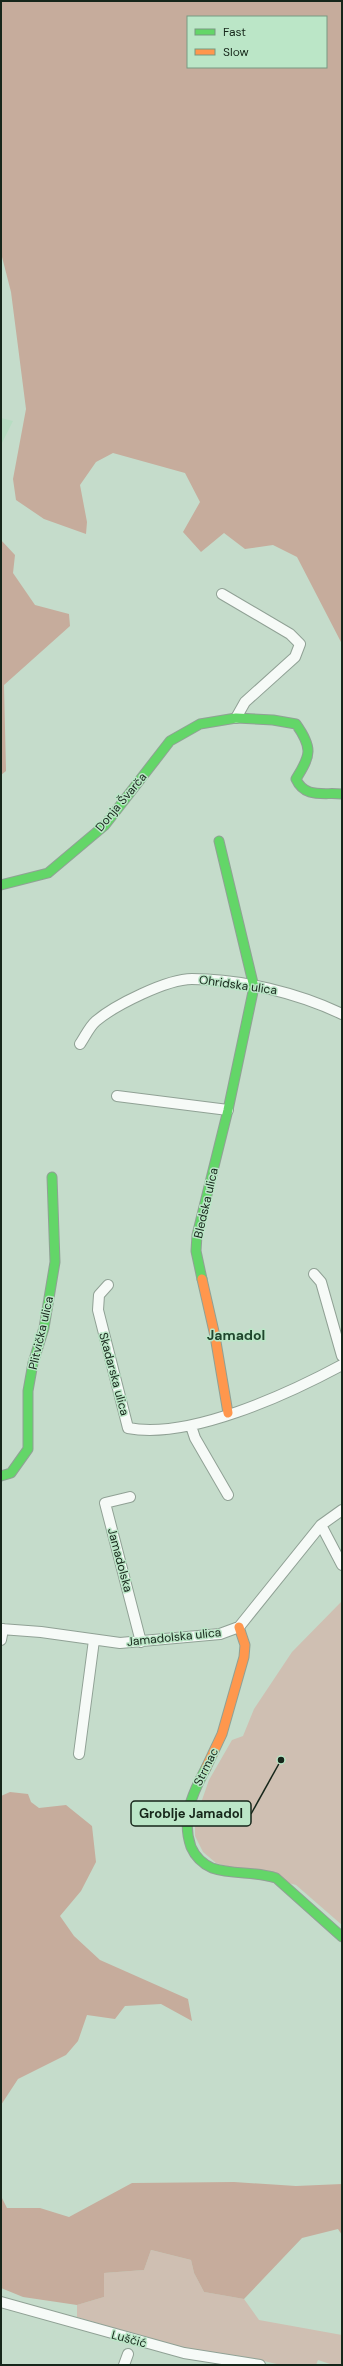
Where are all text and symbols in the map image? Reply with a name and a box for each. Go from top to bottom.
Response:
legend [187,16,327,68]
text: Fast [223,24,246,40]
text: Slow [223,44,249,60]
street label: Donja Švarča [92,769,150,835]
street label: Ohridska ulica [198,972,278,998]
street label: Bledska ulica [190,1166,222,1240]
street label: Plitvička ulica [25,1295,57,1371]
district label: Jamadol [207,1326,265,1344]
street label: Skadarska ulica [95,1331,133,1417]
street label: Jamadolska [104,1526,136,1594]
street label: Jamadolska ulica [126,1624,222,1650]
street label: Strmac [190,1745,222,1789]
callout: Groblje Jamadol [131,1801,251,1826]
text: Groblje Jamadol [139,1805,243,1822]
street label: Luščić [110,2327,149,2351]

